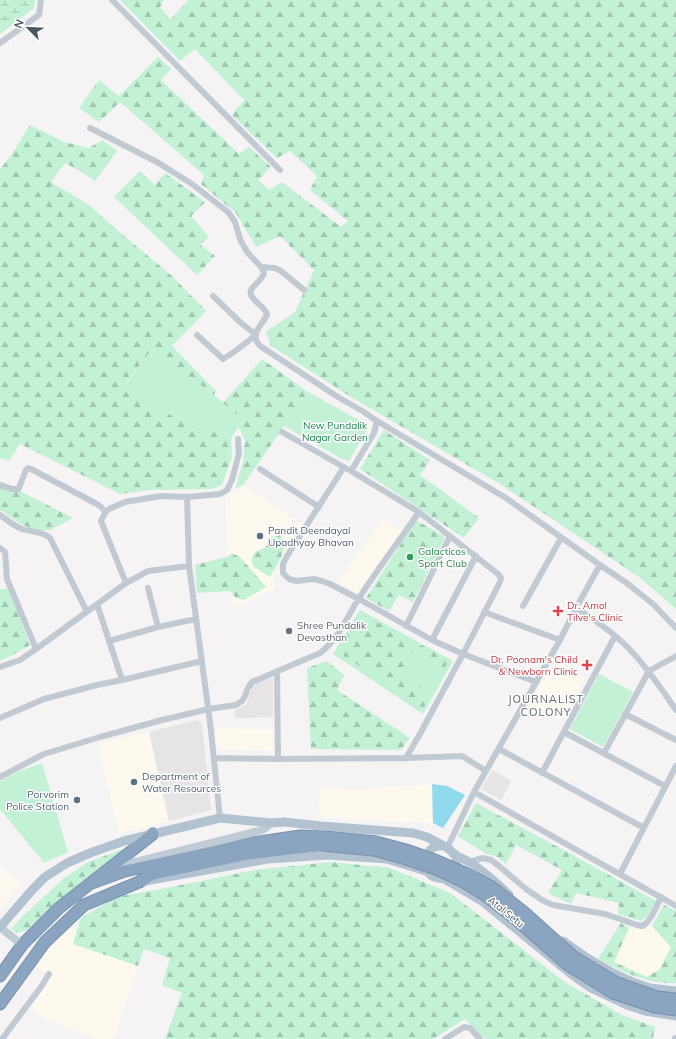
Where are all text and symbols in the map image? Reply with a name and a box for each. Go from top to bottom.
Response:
north arrow [8,8,48,48]
text: N [11,17,27,31]
park label: New Pundalik Nagar Garden [302,419,368,444]
place label: Pandit Deendayal Upadhyay Bhavan [268,524,354,549]
marker: Pandit Deendayal Upadhyay Bhavan [255,531,265,541]
place label: Galacticos Sport Club [418,545,467,570]
marker: Galacticos Sport Club [405,552,415,562]
place label: Dr. Amol Tilve's Clinic [567,599,623,624]
marker: Dr. Amol Tilve's Clinic [552,605,564,617]
place label: Shree Pundalik Devasthan [297,619,367,644]
marker: Shree Pundalik Devasthan [284,626,294,636]
place label: Dr. Poonam's Child & Newborn Clinic [491,653,578,678]
marker: Dr. Poonam's Child & Newborn Clinic [581,659,593,671]
district label: JOURNALIST COLONY [508,692,584,719]
place label: Department of Water Resources [142,770,221,795]
marker: Department of Water Resources [129,777,139,787]
place label: Porvorim Police Station [6,788,69,813]
marker: Porvorim Police Station [72,795,82,805]
street label: Atal Setu [485,894,527,930]

